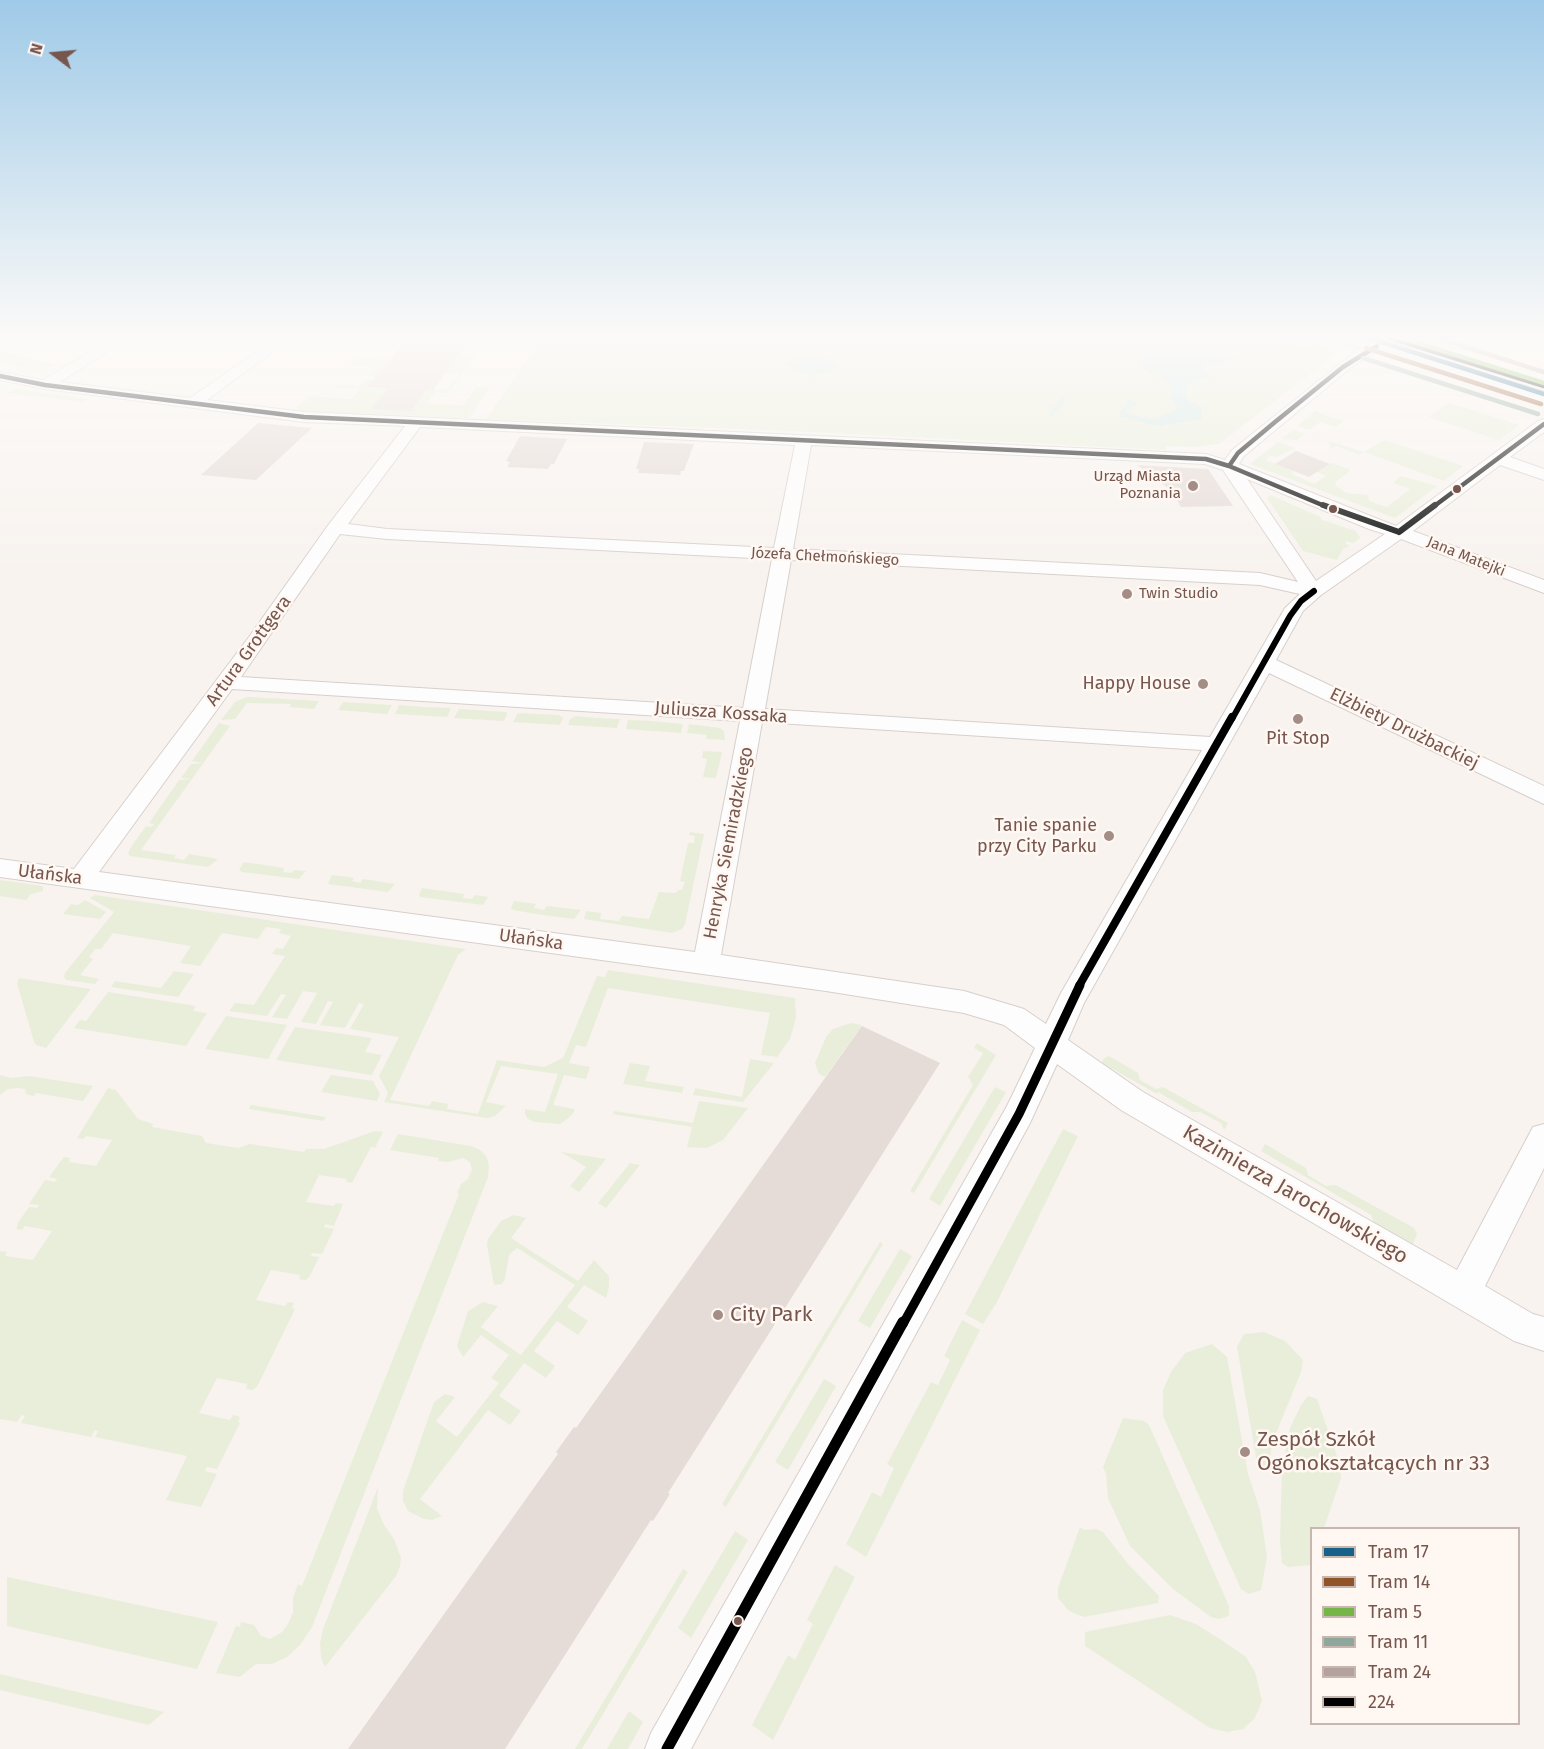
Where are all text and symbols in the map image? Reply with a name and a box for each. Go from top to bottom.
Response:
north arrow [24,24,84,84]
text: N [26,41,47,57]
place label: Urząd Miasta Poznania [1094,468,1181,503]
marker: Urząd Miasta Poznania [1186,479,1200,493]
unlabelled marker [1451,483,1463,495]
unlabelled marker [1327,503,1339,515]
street label: Jana Matejki [1424,533,1508,581]
street label: Józefa Chełmońskiego [750,544,900,570]
place label: Twin Studio [1139,585,1218,603]
marker: Twin Studio [1120,587,1134,601]
street label: Artura Grottgera [202,592,296,710]
place label: Happy House [1083,673,1191,695]
marker: Happy House [1196,677,1210,691]
street label: Elżbiety Drużbackiej [1326,683,1482,775]
street label: Juliusza Kossaka [654,698,788,728]
marker: Pit Stop [1291,712,1305,726]
place label: Pit Stop [1266,728,1330,750]
street label: Henryka Siemiradzkiego [700,745,758,941]
place label: Tanie spanie przy City Parku [977,815,1097,858]
marker: Tanie spanie przy City Parku [1102,829,1116,843]
street label: Ułańska [17,860,83,890]
street label: Ułańska [497,925,565,955]
street label: Kazimierza Jarochowskiego [1178,1120,1412,1270]
place label: City Park [730,1302,812,1328]
marker: City Park [711,1308,725,1322]
place label: Zespół Szkół Ogónokształcących nr 33 [1257,1427,1490,1477]
marker: Zespół Szkół Ogónokształcących nr 33 [1238,1445,1252,1459]
legend [1310,1527,1520,1725]
text: Tram 17 [1368,1541,1429,1563]
text: Tram 14 [1368,1571,1430,1593]
text: Tram 5 [1368,1601,1422,1623]
unlabelled marker [732,1615,744,1627]
text: Tram 11 [1368,1631,1428,1653]
text: Tram 24 [1368,1661,1431,1683]
text: 224 [1368,1691,1395,1713]

